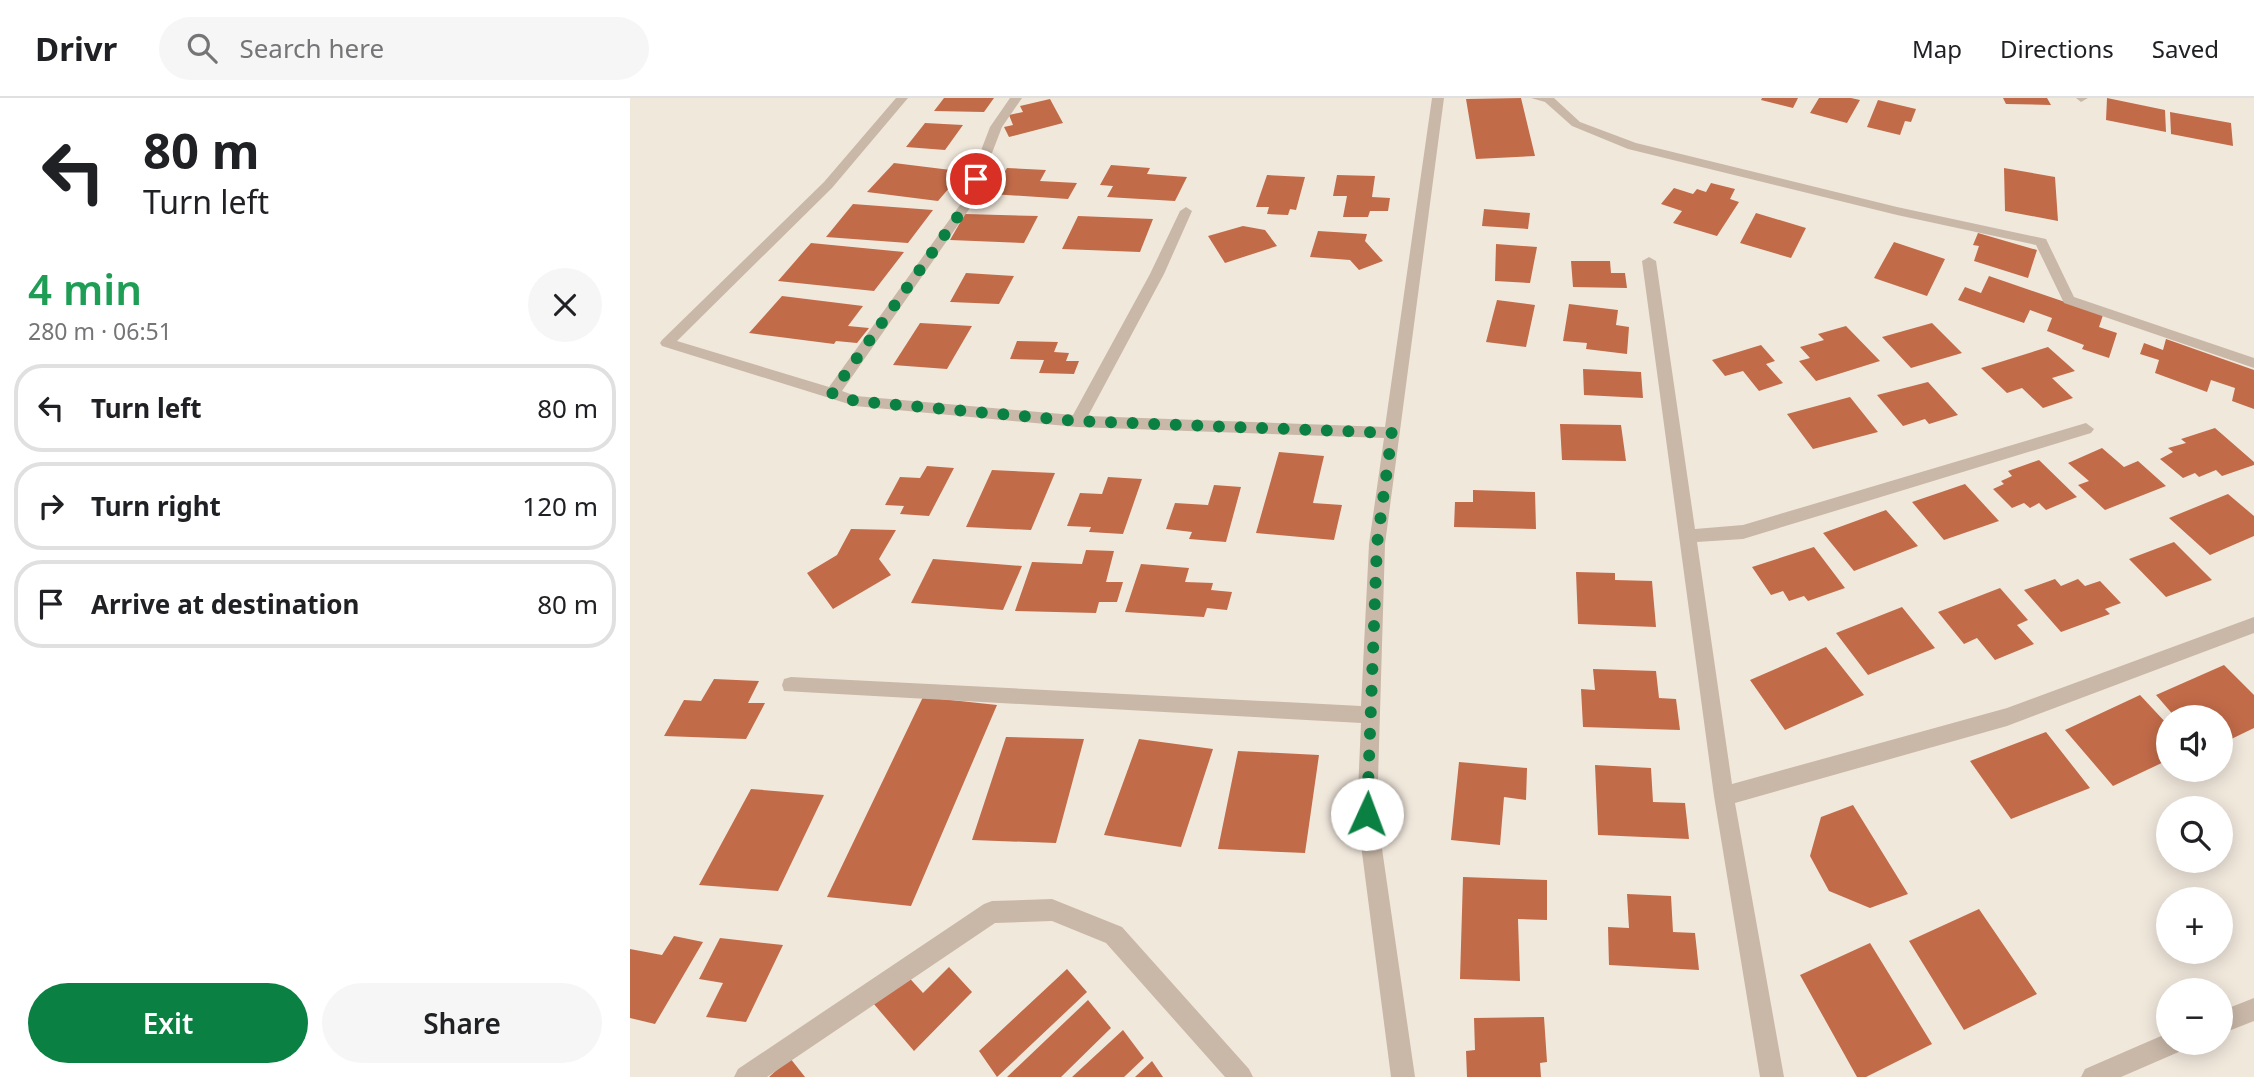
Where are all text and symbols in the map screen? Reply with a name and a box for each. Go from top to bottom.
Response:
search box [159,17,649,80]
text: Drivr [35,26,117,71]
icon: search [183,29,221,67]
text: Search here [239,30,384,66]
text: Map [1912,32,1962,65]
text: Directions [2000,32,2114,65]
text: Saved [2152,32,2219,65]
text: 80 m [143,117,260,183]
icon: left [28,126,119,217]
pin [946,149,1006,209]
icon: arrive [957,160,995,198]
text: Turn left [143,180,269,223]
text: 4 min [28,260,142,317]
button: close [528,268,602,342]
text: 280 m · 06:51 [28,315,172,347]
icon: left [32,389,70,427]
text: Turn left [91,390,202,426]
text: 80 m [537,390,598,426]
icon: right [32,487,70,525]
text: Turn right [91,488,221,524]
text: 120 m [522,488,598,524]
icon: arrive [32,585,70,623]
text: Arrive at destination [91,586,360,622]
text: 80 m [537,586,598,622]
map controls [2156,705,2233,1055]
button: sound [2156,705,2233,782]
position arrow [1330,777,1404,851]
button: search [2156,796,2233,873]
button: + [2156,887,2233,964]
button: − [2156,978,2233,1055]
button: Exit [28,983,308,1063]
button: Share [322,983,602,1063]

